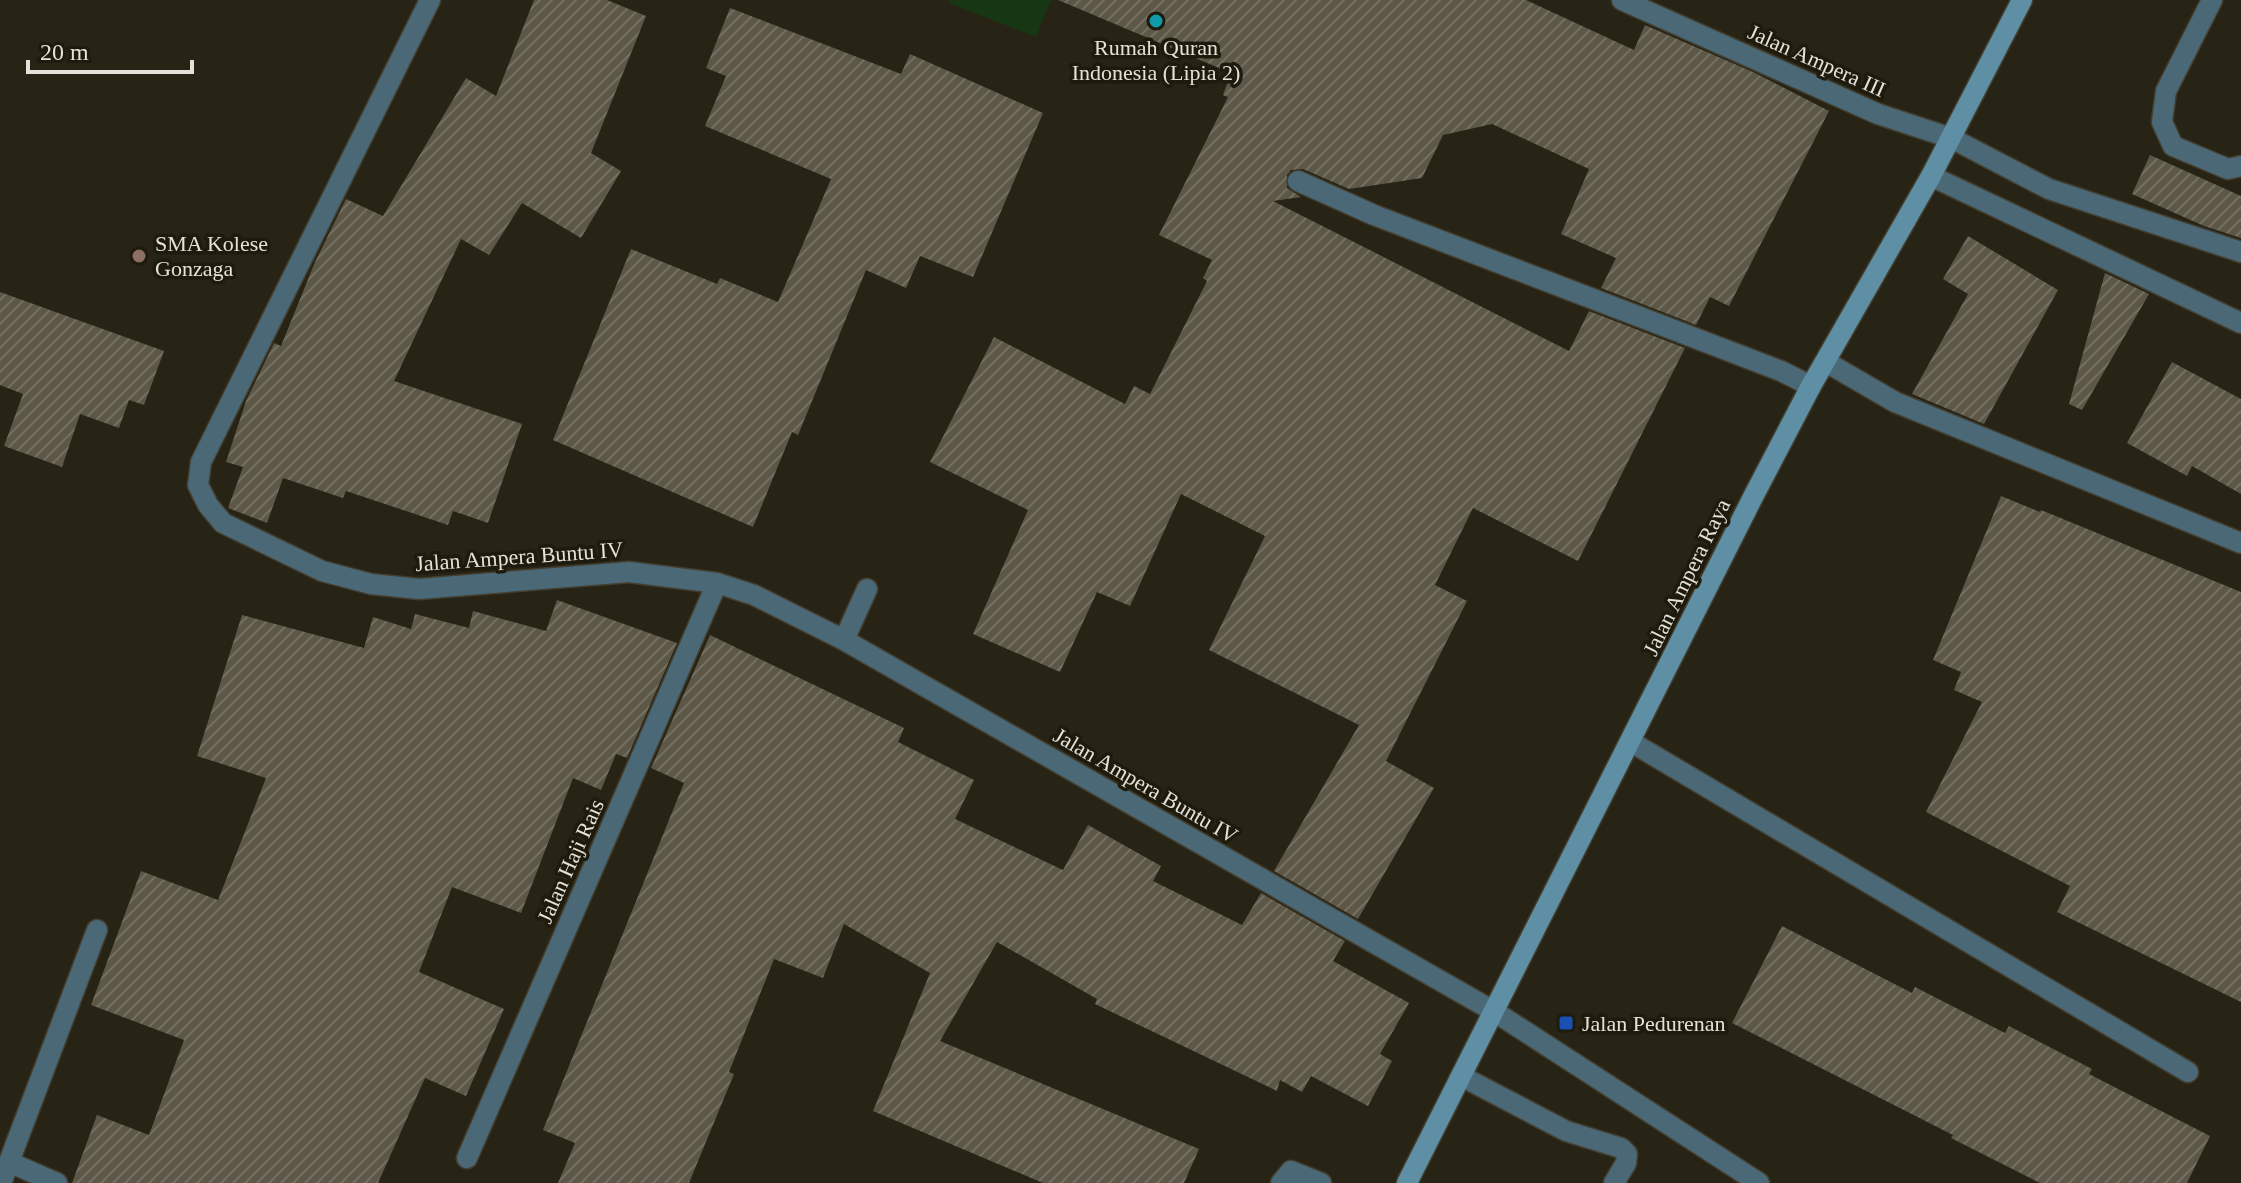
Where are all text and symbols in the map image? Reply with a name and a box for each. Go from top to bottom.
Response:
marker: Rumah Quran Indonesia (Lipia 2) [1147,12,1165,30]
street label: Jalan Ampera III [1744,19,1889,102]
scale bar [28,24,192,74]
place label: Rumah Quran Indonesia (Lipia 2) [1072,35,1240,85]
text: 20 m [40,39,89,65]
place label: SMA Kolese Gonzaga [155,231,268,281]
marker: SMA Kolese Gonzaga [130,247,148,265]
street label: Jalan Ampera Raya [1638,495,1735,660]
street label: Jalan Ampera Buntu IV [414,537,624,576]
street label: Jalan Ampera Buntu IV [1049,723,1242,848]
street label: Jalan Haji Rais [532,795,609,927]
place label: Jalan Pedurenan [1582,1011,1726,1036]
marker: Jalan Pedurenan [1557,1014,1575,1032]

